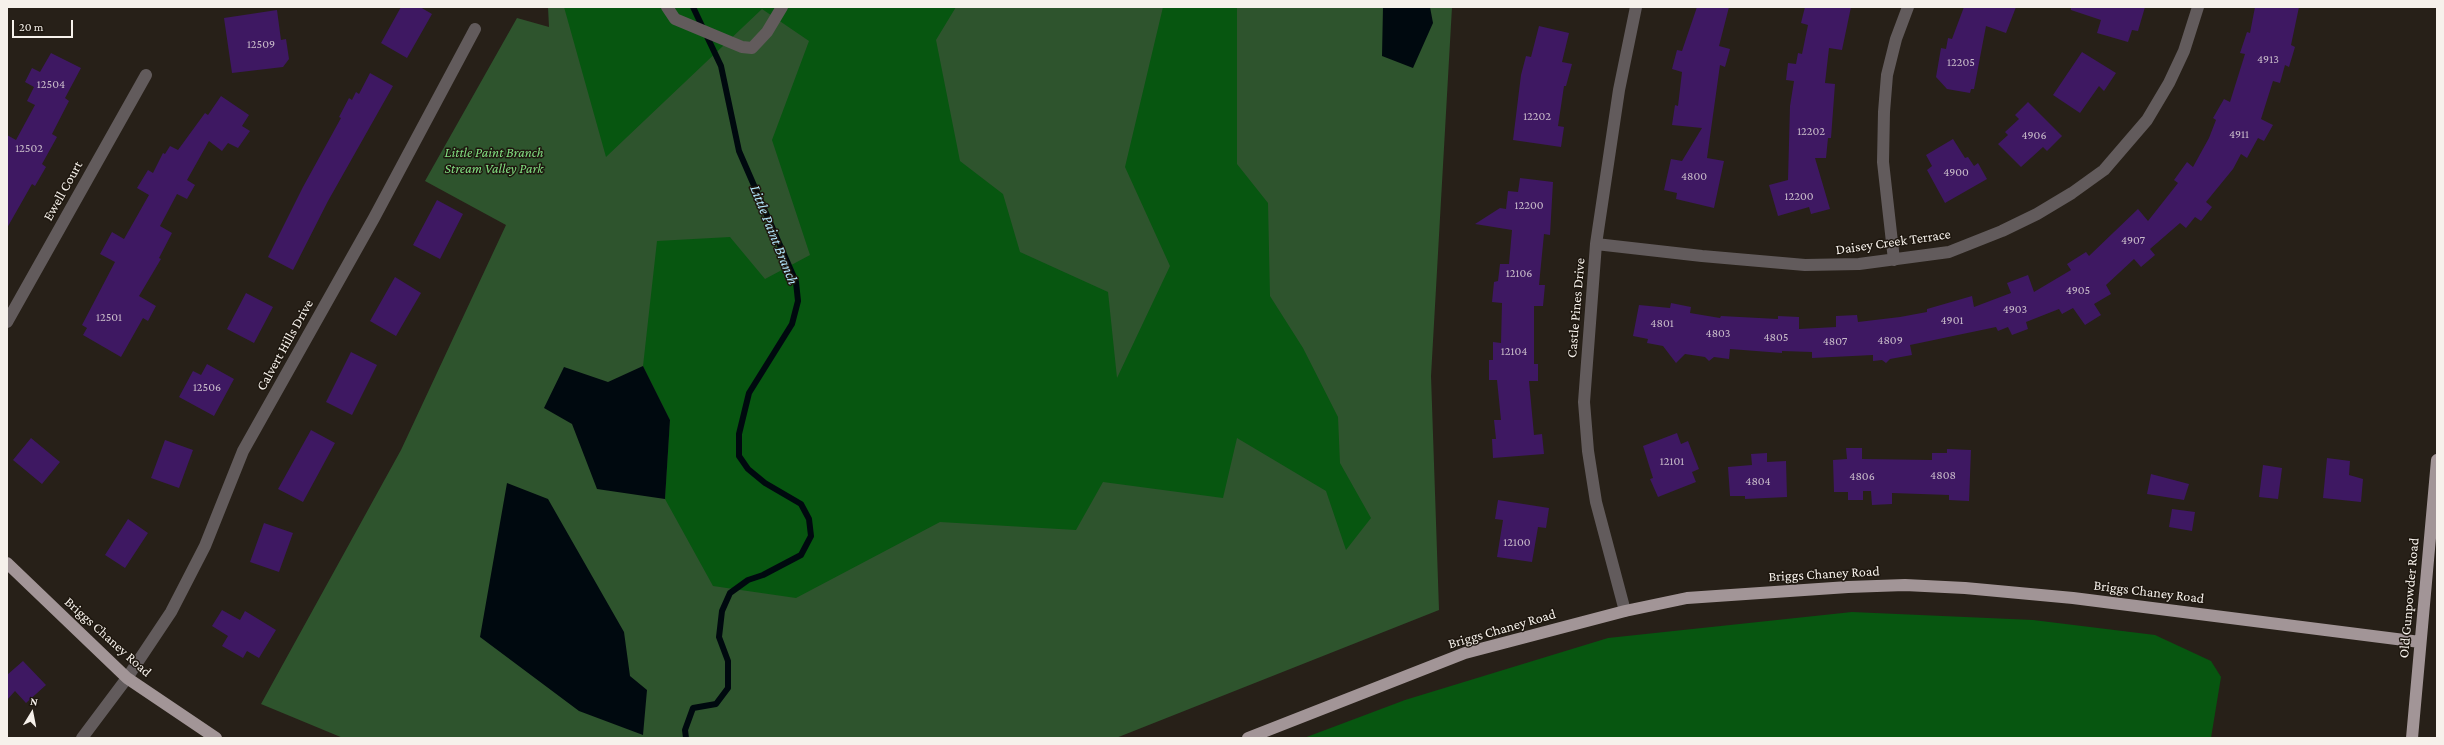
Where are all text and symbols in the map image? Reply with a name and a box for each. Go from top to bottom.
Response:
scale bar [14,12,75,38]
text: 20 m [19,20,43,34]
house number: 12509 [247,37,275,51]
house number: 4913 [2257,52,2279,66]
house number: 12205 [1947,55,1975,69]
house number: 12504 [37,77,65,91]
house number: 12202 [1523,109,1551,123]
house number: 12202 [1797,124,1825,138]
house number: 4911 [2229,127,2249,141]
house number: 4906 [2022,128,2046,142]
house number: 12502 [15,141,43,155]
park label: Little Paint Branch Stream Valley Park [445,145,543,178]
street label: Ewell Court [40,158,86,224]
house number: 4900 [1943,165,1969,179]
house number: 4800 [1681,169,1707,183]
water label: Little Paint Branch [746,183,802,287]
house number: 12200 [1785,189,1813,203]
house number: 12200 [1515,198,1543,212]
street label: Daisey Creek Terrace [1834,226,1952,258]
house number: 4907 [2121,233,2145,247]
street label: Castle Pines Drive [1563,257,1589,359]
house number: 12106 [1506,266,1532,280]
house number: 4905 [2066,283,2090,297]
street label: Calvert Hills Drive [253,296,317,394]
house number: 4903 [2003,302,2027,316]
house number: 12501 [96,310,122,324]
house number: 4901 [1941,313,1963,327]
house number: 4801 [1650,316,1674,330]
house number: 4803 [1706,326,1730,340]
house number: 4805 [1763,330,1789,344]
house number: 4809 [1877,333,1903,347]
house number: 4807 [1823,334,1847,348]
house number: 12104 [1501,344,1527,358]
house number: 12506 [193,380,221,394]
house number: 12101 [1660,454,1684,468]
house number: 4808 [1930,468,1956,482]
house number: 4806 [1849,469,1875,483]
house number: 4804 [1745,474,1771,488]
house number: 12100 [1503,535,1531,549]
street label: Old Gunpowder Road [2395,537,2423,659]
street label: Briggs Chaney Road [1768,563,1880,585]
street label: Briggs Chaney Road [2093,577,2205,607]
street label: Briggs Chaney Road [61,594,155,680]
street label: Briggs Chaney Road [1446,606,1558,652]
north arrow [12,693,52,733]
text: N [29,695,39,708]

